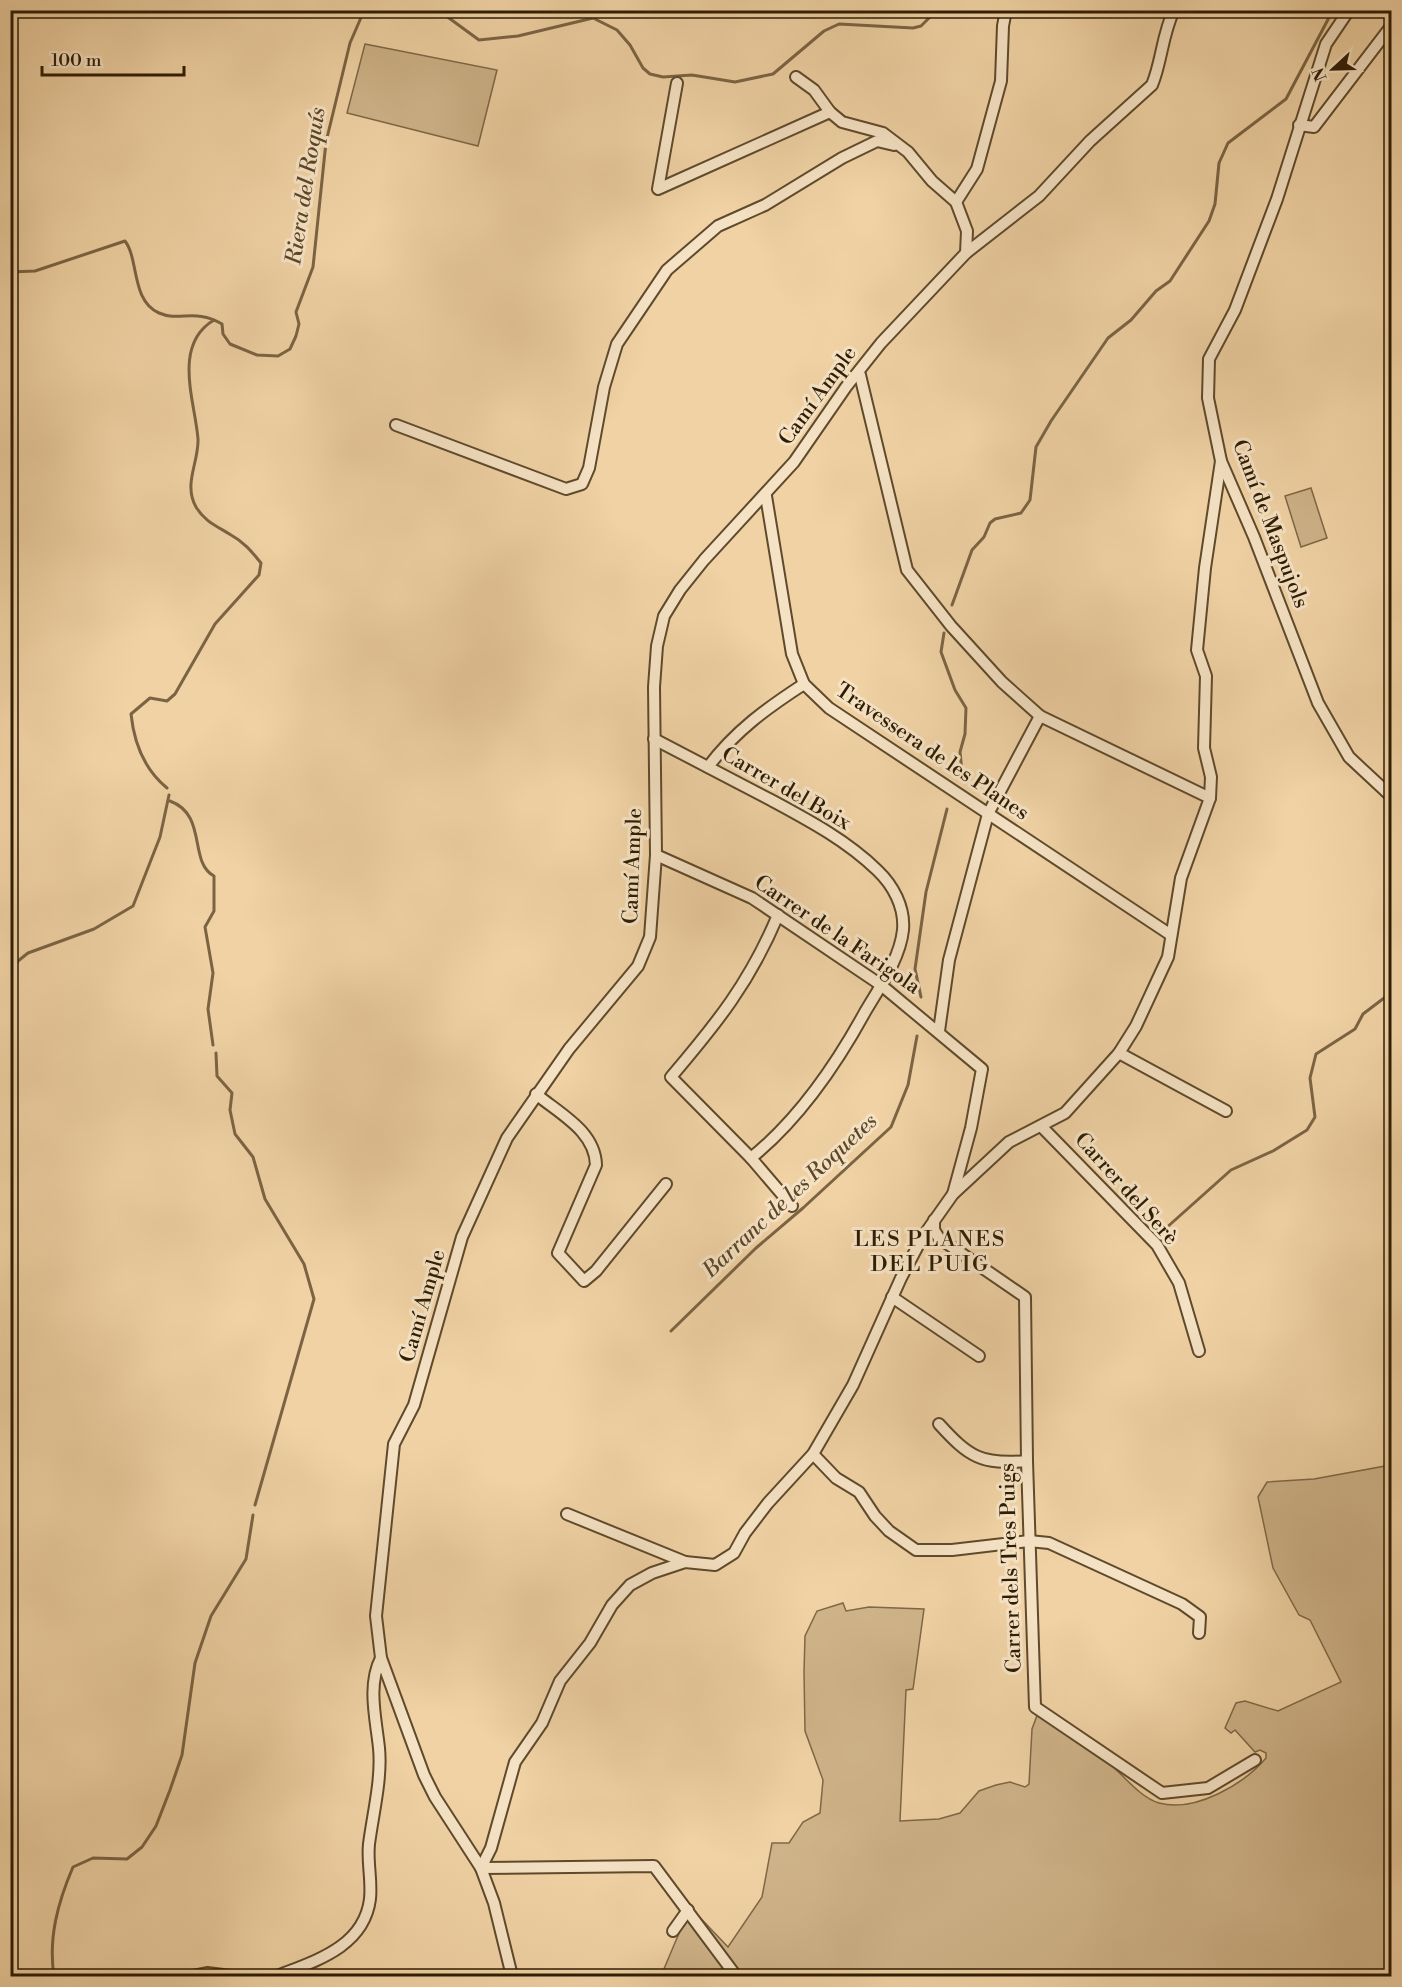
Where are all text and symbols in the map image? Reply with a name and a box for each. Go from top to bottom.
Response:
scale bar [42,39,184,77]
north arrow [1303,39,1363,99]
text: 100 m [51,49,102,72]
text: N [1308,64,1332,84]
water label: Riera del Roquís [280,105,332,267]
street label: Camí Ample [773,341,863,451]
street label: Camí de Maspujols [1226,436,1314,612]
street label: Travessera de les Planes [830,678,1034,826]
street label: Carrer del Boix [717,742,855,837]
street label: Camí Ample [618,807,648,925]
street label: Carrer de la Farigola [749,870,925,1000]
water label: Barranc de les Roquetes [696,1108,883,1285]
street label: Carrer del Serè [1069,1127,1183,1251]
district label: LES PLANES DEL PUIG [854,1226,1006,1278]
street label: Camí Ample [394,1246,452,1366]
street label: Carrer dels Tres Puigs [994,1463,1028,1673]

